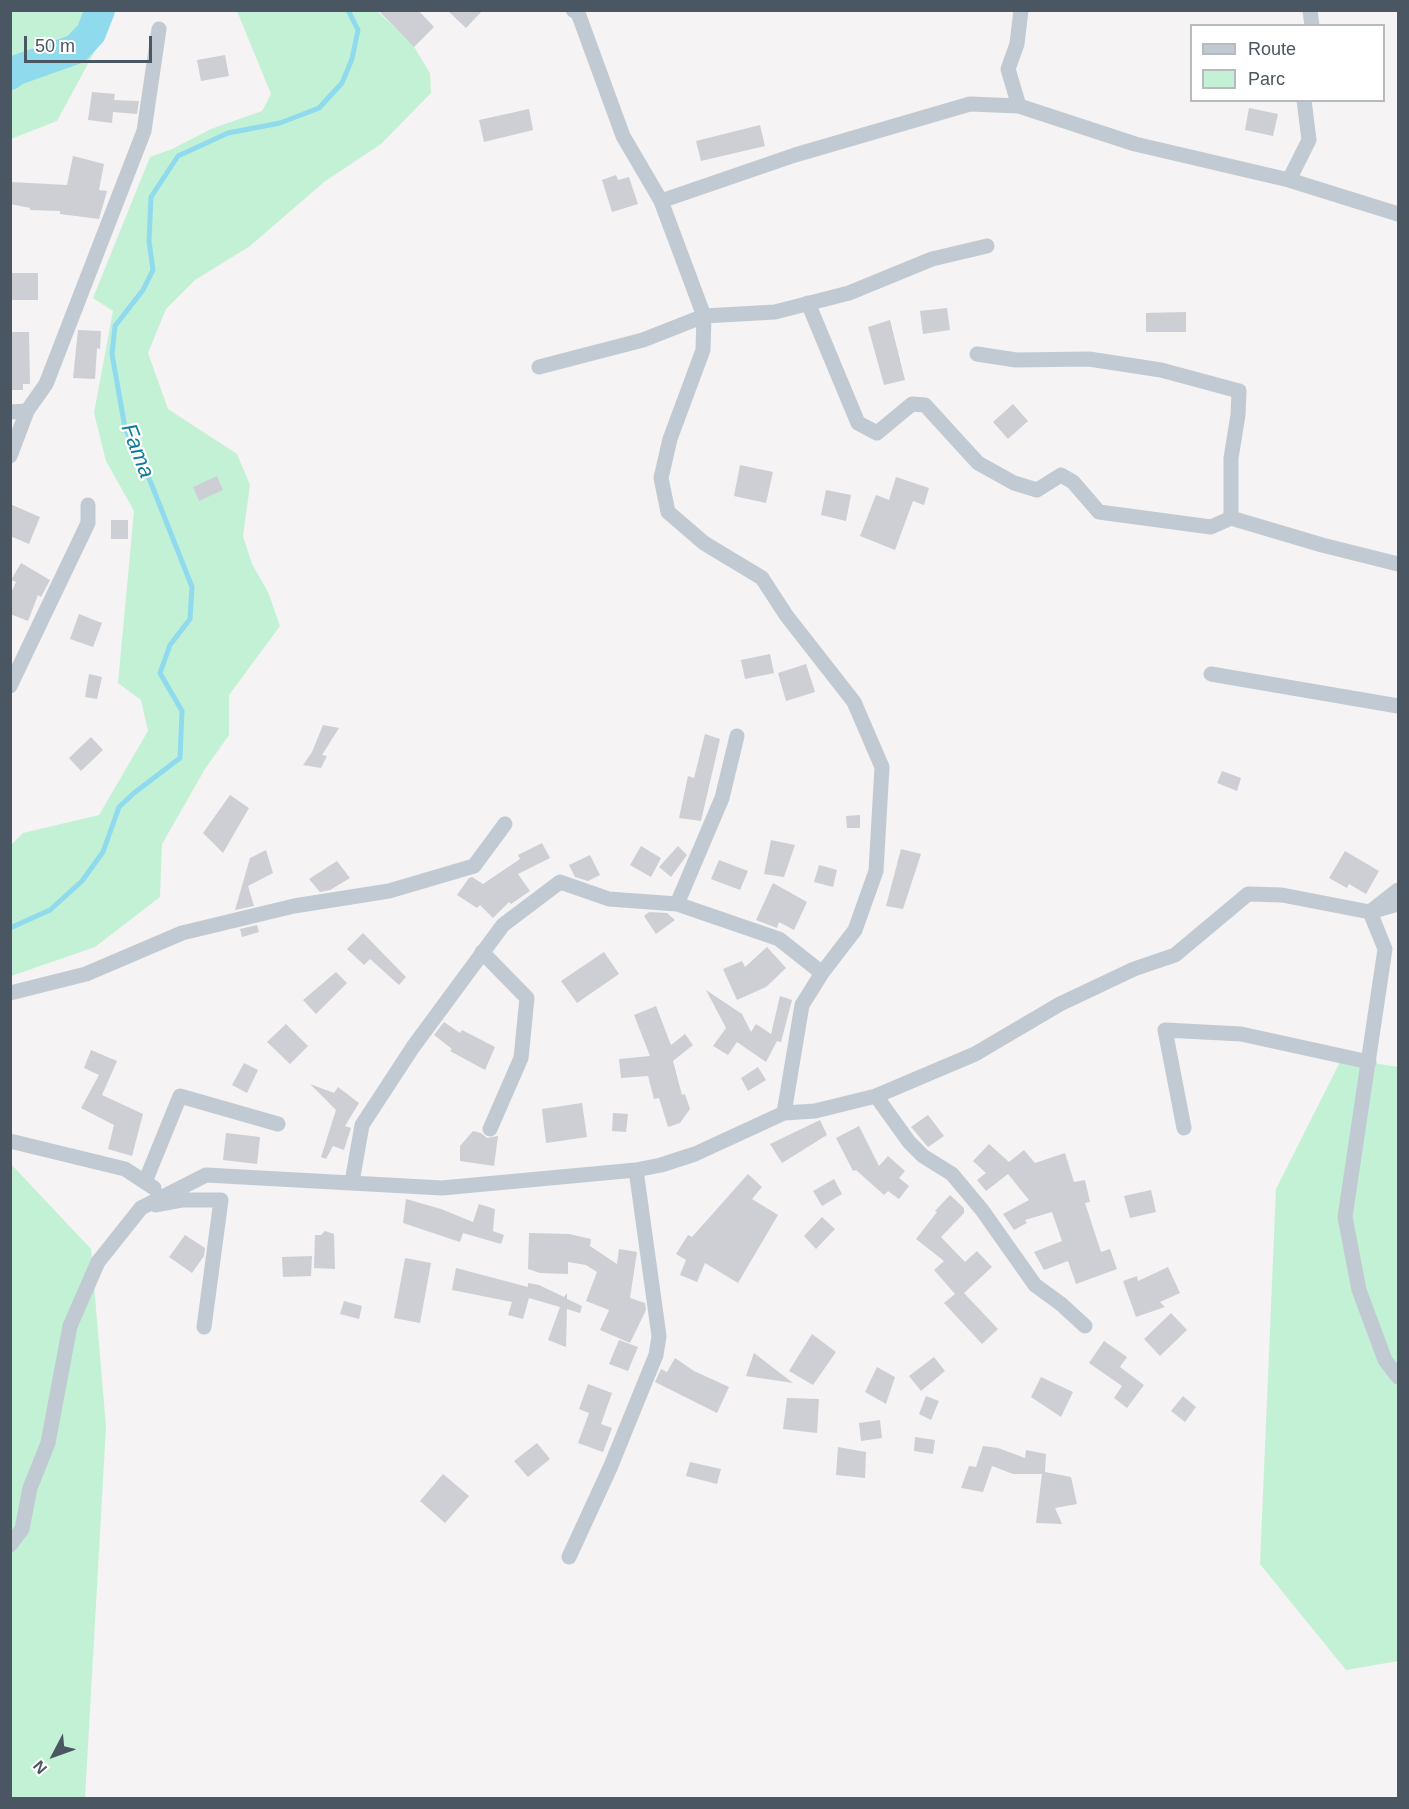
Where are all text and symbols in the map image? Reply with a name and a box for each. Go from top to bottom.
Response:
scale bar [27,24,154,62]
legend [1190,24,1385,102]
text: 50 m [35,36,75,56]
text: Route [1248,39,1296,59]
text: Parc [1248,69,1285,89]
water label: Fama [115,420,159,482]
north arrow [24,1725,84,1785]
text: N [30,1757,50,1777]

